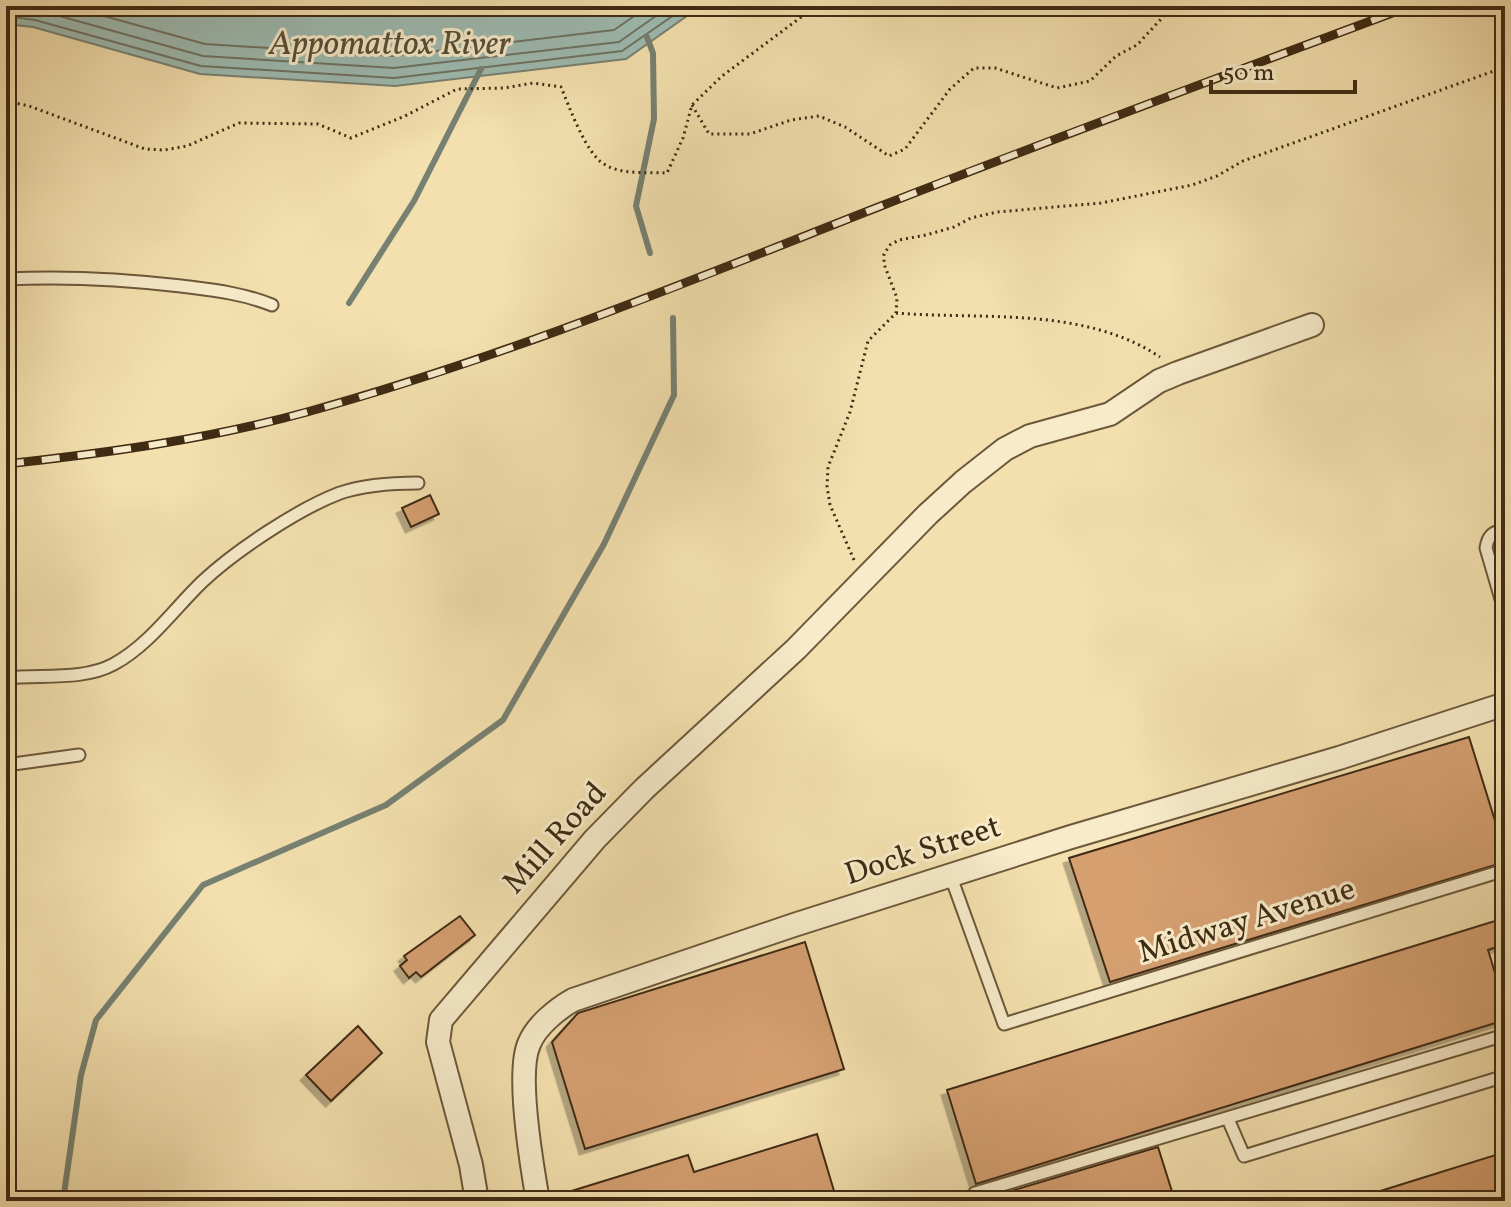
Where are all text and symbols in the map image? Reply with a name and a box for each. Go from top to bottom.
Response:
water label: Appomattox River [268,22,511,69]
scale bar [1211,44,1355,94]
text: 50 m [1223,57,1275,91]
street label: Mill Road [494,773,618,905]
street label: Dock Street [839,806,1007,898]
street label: Midway Avenue [1133,868,1361,976]

